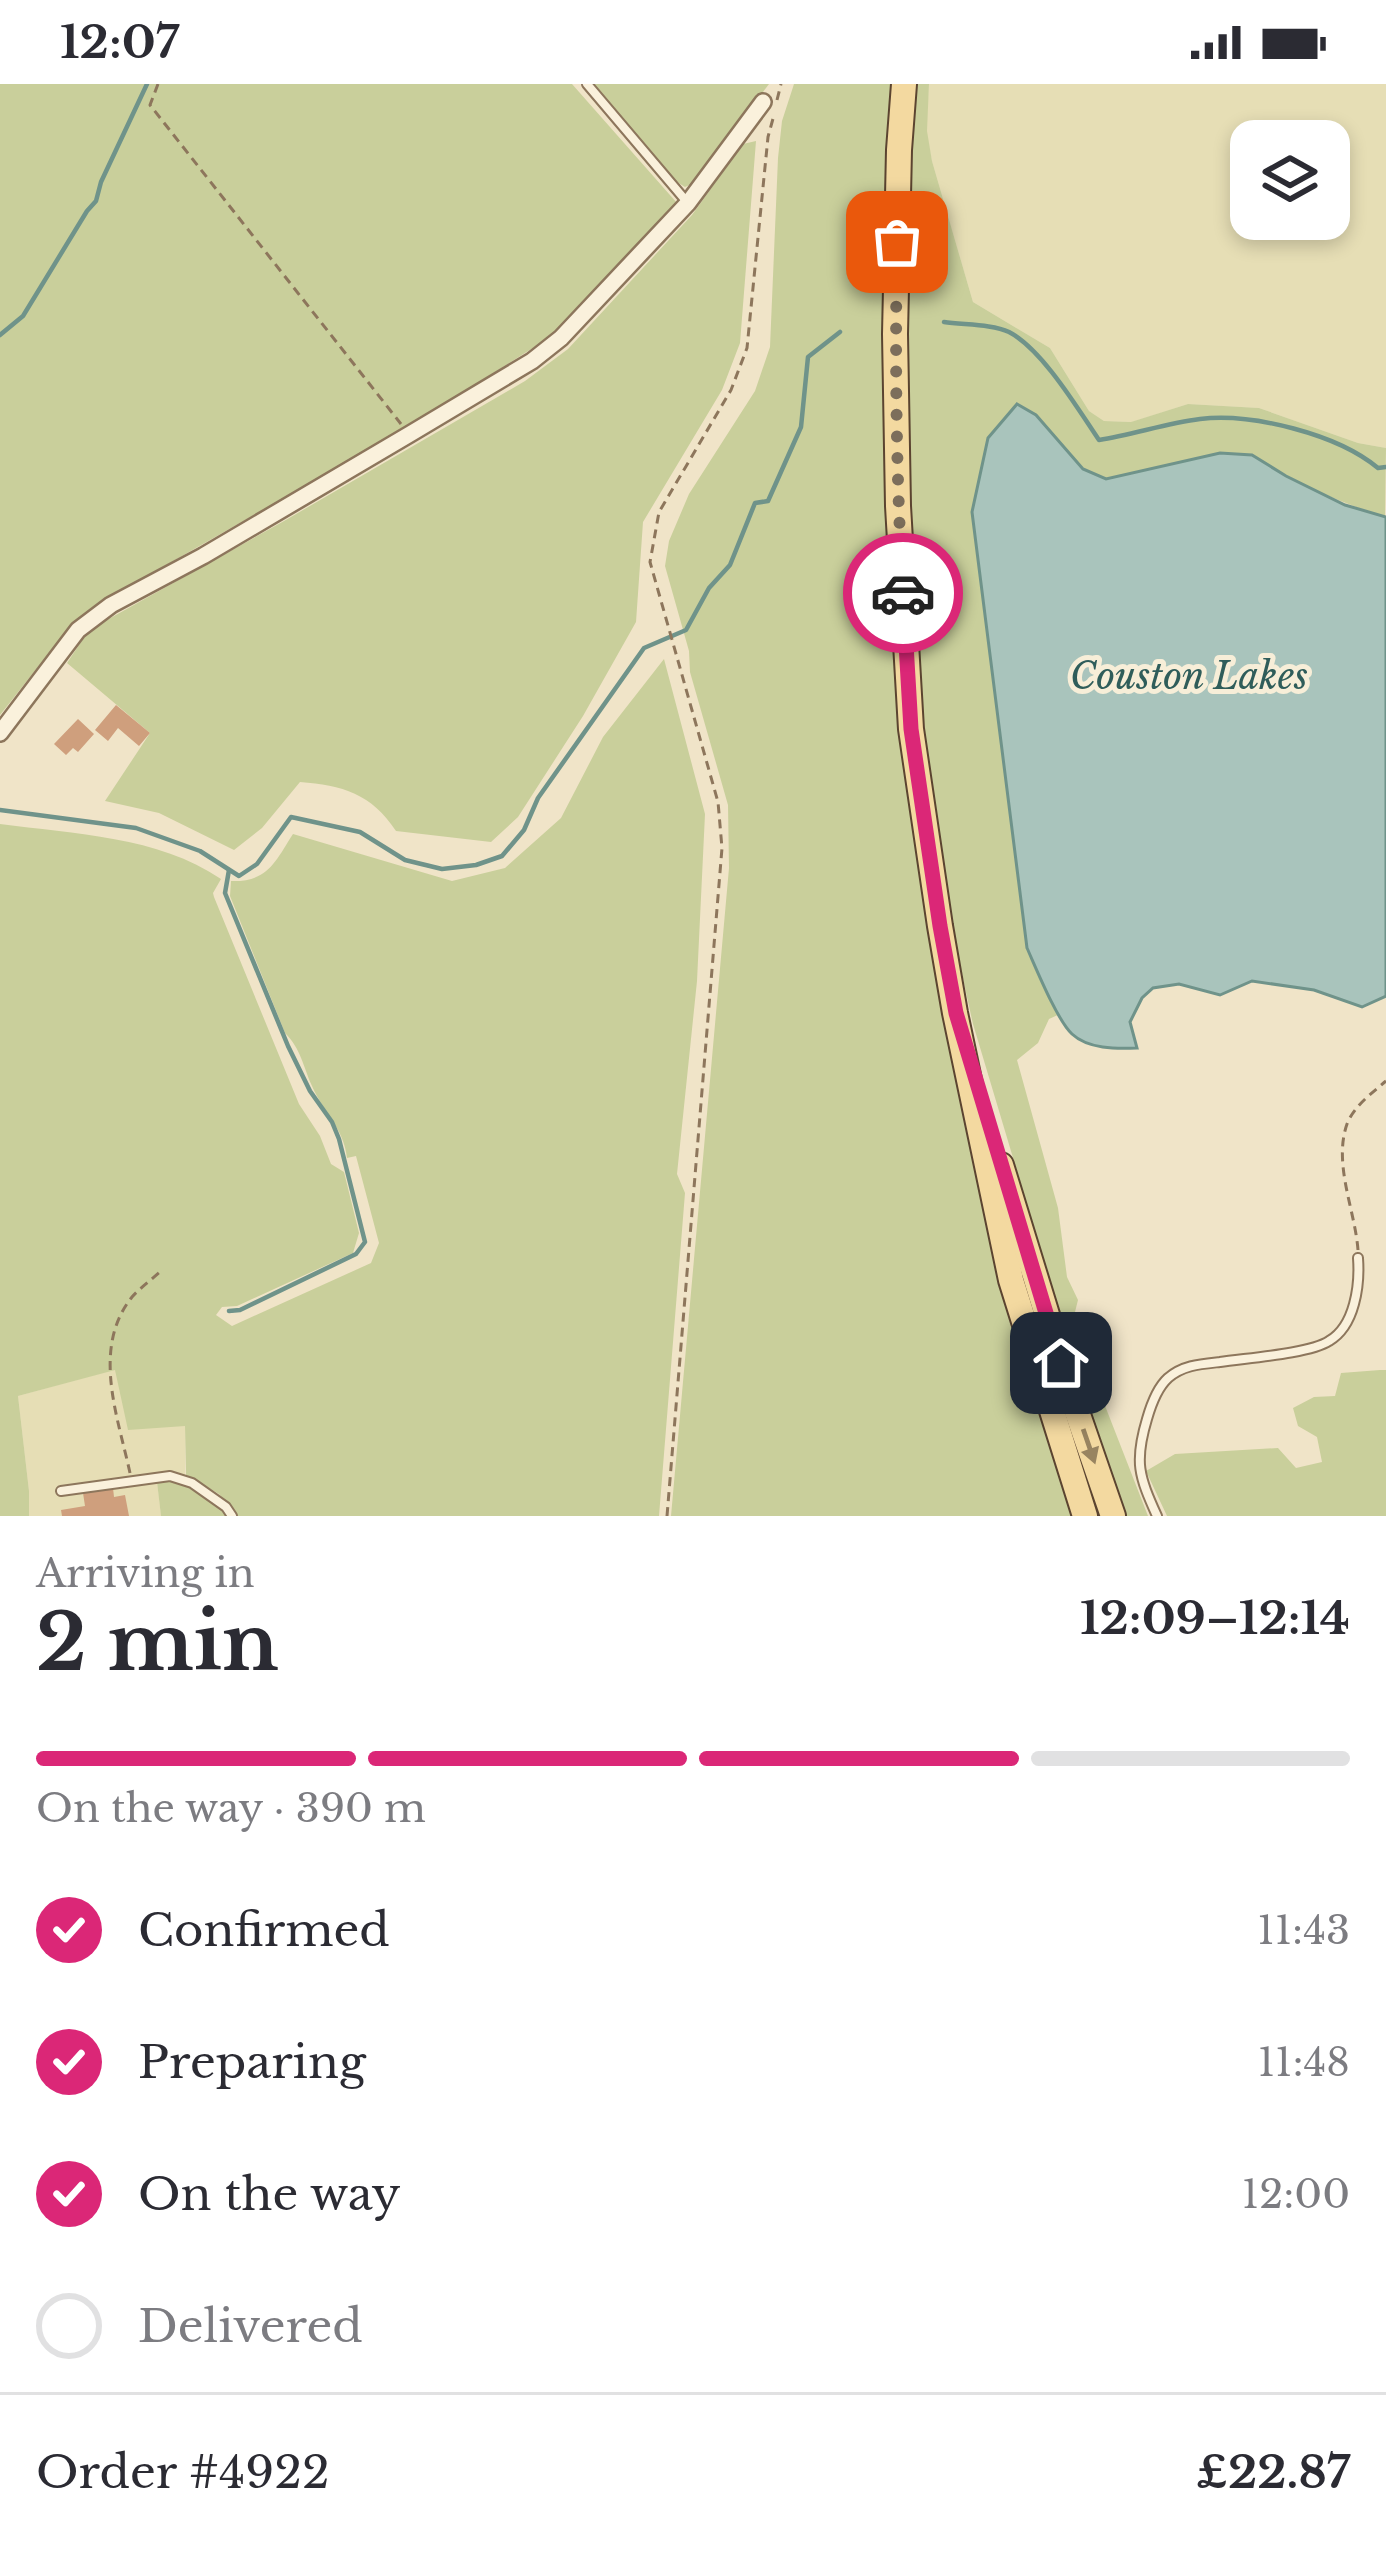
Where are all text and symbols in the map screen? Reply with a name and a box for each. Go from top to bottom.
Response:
text: 12:07 [60,14,179,70]
map controls [1230,120,1350,240]
button: layers [1230,120,1350,240]
pin [846,191,948,293]
icon: bag [864,209,930,275]
courier [843,533,963,653]
icon: car [870,560,936,626]
water label: Couston Lakes [1070,654,1308,699]
pin [1010,1312,1112,1414]
icon: home [1028,1330,1094,1396]
one-way arrow [1081,1429,1099,1465]
text: Arriving in [36,1549,255,1598]
text: 12:09–12:14 [1080,1590,1350,1646]
text: 2 min [36,1594,279,1691]
text: On the way · 390 m [36,1784,426,1833]
icon: check [36,1897,102,1963]
text: Confirmed [138,1902,390,1958]
text: 11:43 [1257,1906,1350,1955]
icon: check [36,2029,102,2095]
text: Preparing [138,2034,366,2090]
text: 11:48 [1258,2038,1350,2087]
icon: check [36,2161,102,2227]
text: On the way [138,2166,401,2222]
text: 12:00 [1242,2170,1350,2219]
text: Delivered [138,2298,363,2354]
text: Order #4922 [36,2444,330,2500]
text: £22.87 [1196,2444,1350,2500]

